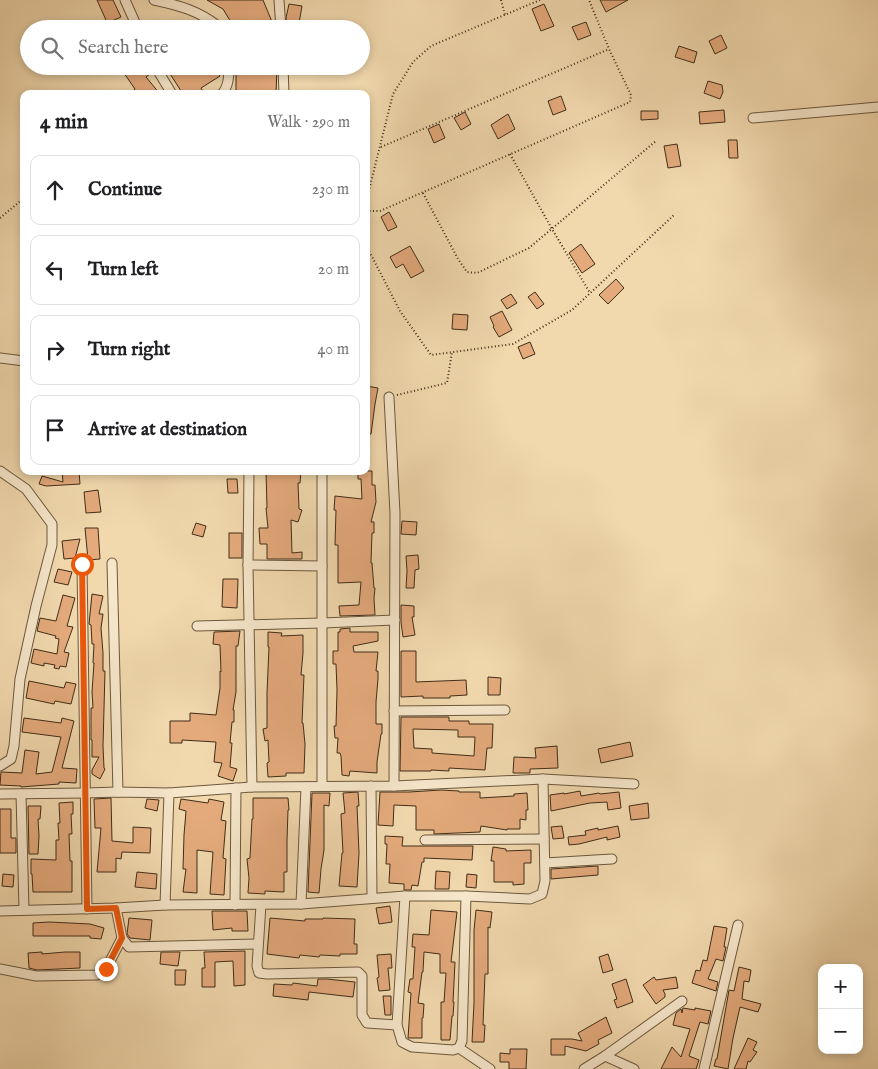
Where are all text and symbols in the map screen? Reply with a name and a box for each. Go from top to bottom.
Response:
search box [20,20,370,75]
icon: search [38,34,66,62]
text: Search here [78,36,169,60]
text: 4 min [40,109,88,136]
text: Walk · 290 m [267,113,350,133]
icon: ahead [41,176,69,204]
text: Continue [88,178,162,202]
text: 230 m [312,180,349,200]
icon: left [41,256,69,284]
text: Turn left [88,258,159,282]
text: 20 m [318,260,349,280]
icon: right [41,336,69,364]
text: Turn right [88,338,170,362]
text: 40 m [317,340,349,360]
icon: arrive [41,416,69,444]
text: Arrive at destination [88,418,247,442]
route start [71,553,94,576]
route end [95,958,118,981]
map controls [818,964,863,1054]
button: + [818,964,863,1009]
button: − [818,1009,863,1054]

